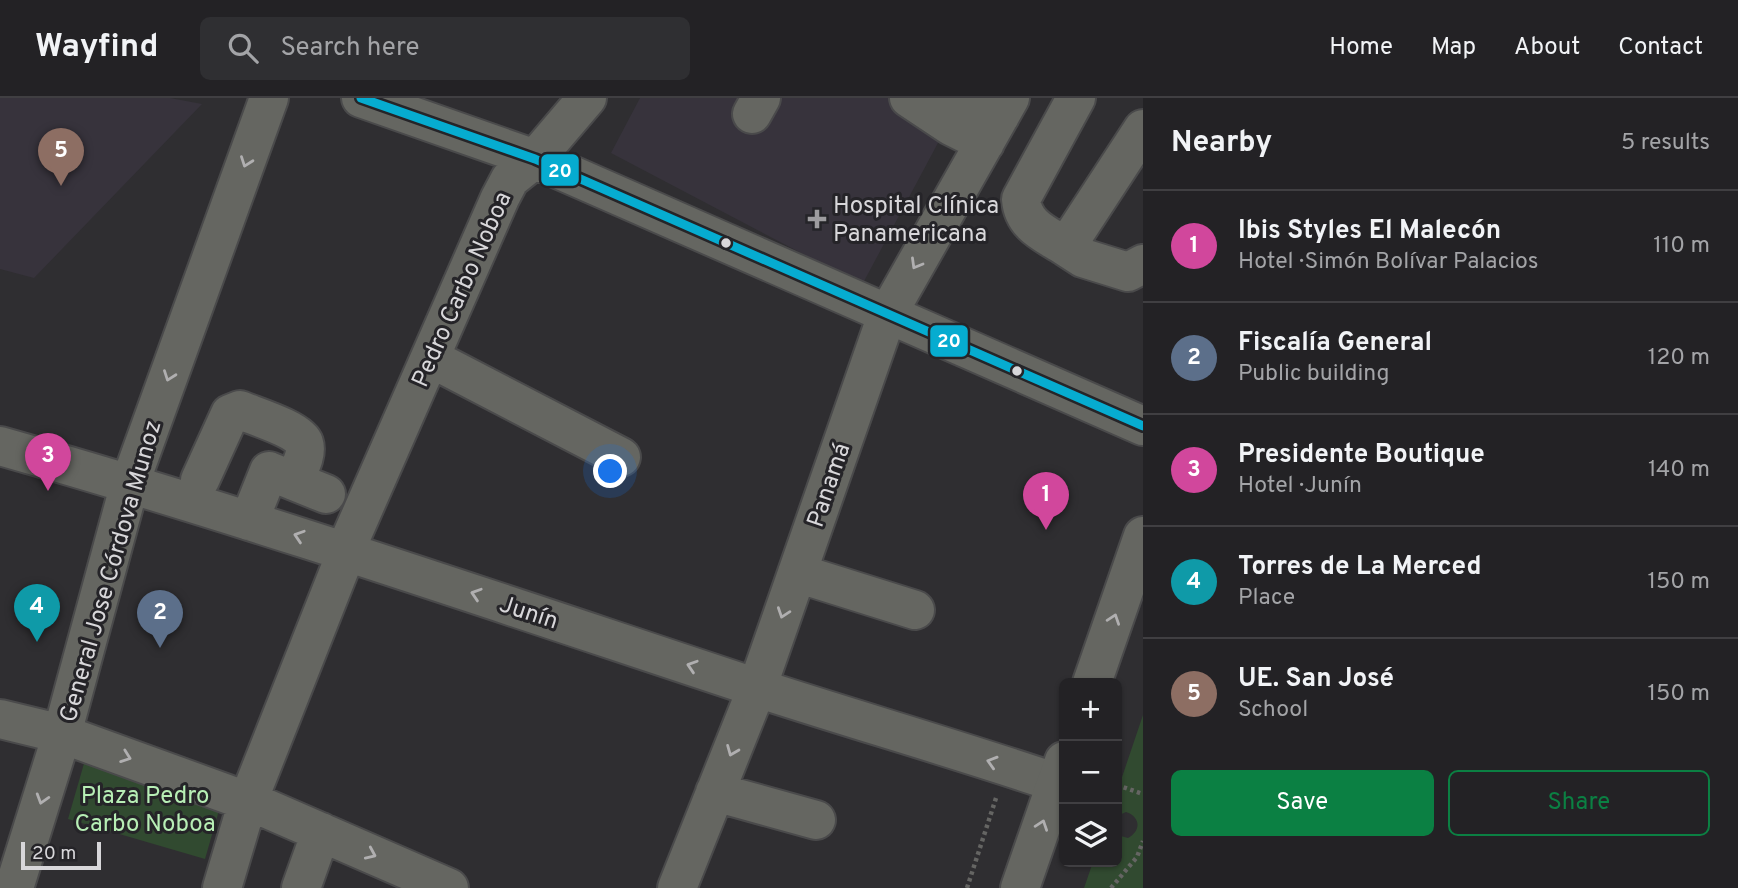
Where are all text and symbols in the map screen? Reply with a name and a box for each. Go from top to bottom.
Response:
search box [200,17,690,80]
text: Wayfind [35,27,158,69]
icon: search [224,29,262,67]
text: Search here [280,32,419,65]
text: Home [1329,33,1393,63]
text: Map [1431,33,1476,63]
text: About [1514,33,1580,63]
text: Contact [1618,33,1703,63]
text: Nearby [1171,125,1272,162]
pin: 5 [38,128,84,186]
text: 5 results [1621,129,1710,158]
line badge: 20 [540,153,580,187]
one-way arrow [240,156,254,168]
text: 20 [548,160,572,184]
street label: Pedro Carbo Noboa [406,187,519,392]
place label: Hospital Clínica Panamericana [833,192,999,250]
marker: Hospital Clínica Panamericana [807,209,827,229]
text: Ibis Styles El Malecón [1238,215,1501,248]
text: 1 [1189,232,1199,261]
text: 110 m [1653,232,1710,261]
unlabelled marker [719,236,733,250]
text: Hotel · Simón Bolívar Palacios [1238,248,1538,277]
one-way arrow [911,257,924,269]
line badge: 20 [929,324,969,358]
text: Fiscalía General [1238,327,1432,360]
text: 20 [937,330,961,354]
text: 2 [1187,344,1201,373]
text: 120 m [1648,344,1710,373]
text: Public building [1238,360,1390,389]
unlabelled marker [1010,364,1024,378]
one-way arrow [163,370,177,382]
street label: General Jose Córdova Munoz [54,417,169,726]
pin: 3 [25,433,71,491]
text: Presidente Boutique [1238,439,1485,472]
street label: Panamá [802,440,858,532]
your location [593,454,627,488]
text: 3 [1187,456,1201,485]
text: 140 m [1648,456,1710,485]
pin: 1 [1023,472,1069,530]
text: Hotel · Junín [1238,472,1362,501]
one-way arrow [293,530,305,545]
text: Torres de La Merced [1238,551,1482,584]
text: 4 [1187,568,1201,597]
text: 150 m [1648,568,1710,597]
pin: 4 [14,584,60,642]
text: Place [1238,584,1295,613]
one-way arrow [471,588,483,603]
pin: 2 [137,590,183,648]
street label: Junín [495,590,562,637]
one-way arrow [777,606,791,619]
one-way arrow [1106,613,1120,625]
one-way arrow [687,660,699,674]
text: UE. San José [1238,663,1394,696]
map controls [1059,678,1122,867]
button: + [1059,678,1122,741]
text: 5 [1187,680,1201,709]
text: 150 m [1648,680,1710,709]
text: School [1238,696,1308,725]
button: − [1059,741,1122,804]
one-way arrow [726,745,740,757]
one-way arrow [120,749,132,763]
one-way arrow [986,755,998,770]
button: Save [1171,770,1434,836]
button: Share [1448,770,1710,836]
park label: Plaza Pedro Carbo Noboa [74,782,216,840]
one-way arrow [35,793,50,805]
button: layers [1059,804,1122,867]
one-way arrow [1034,819,1048,831]
scale bar [21,839,102,871]
text: 20 m [32,842,76,866]
one-way arrow [364,846,376,860]

